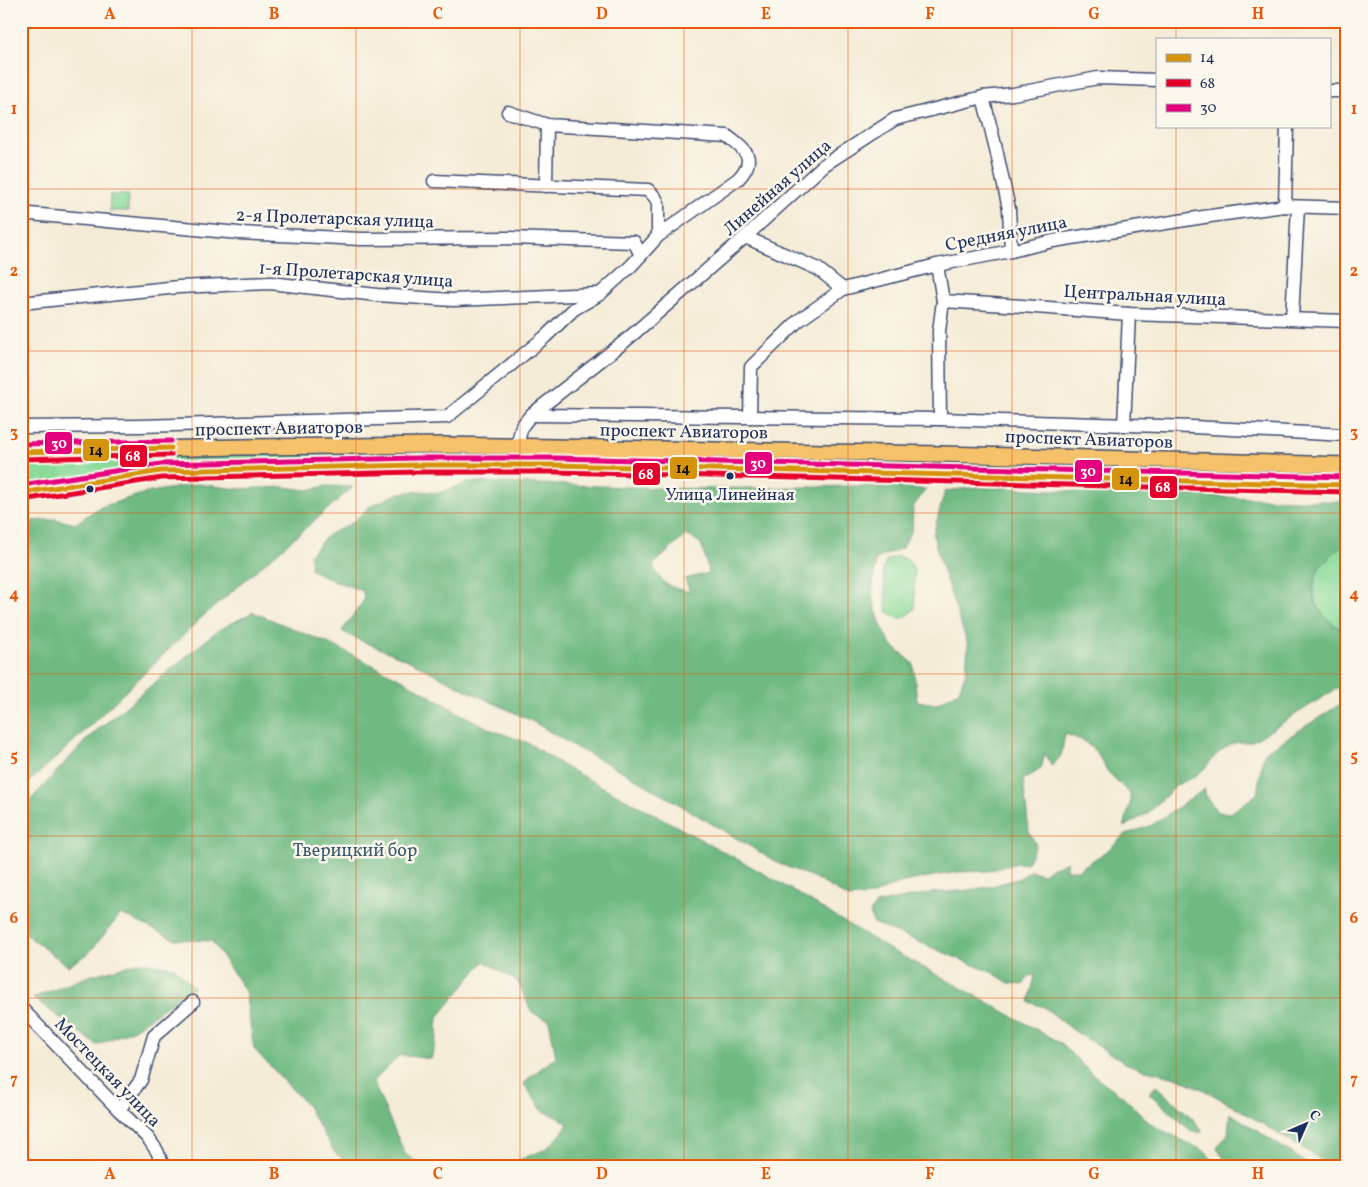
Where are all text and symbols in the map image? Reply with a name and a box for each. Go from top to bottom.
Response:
text: A [104,4,116,26]
text: B [269,4,280,26]
text: C [433,4,443,26]
text: D [596,4,608,26]
text: E [761,4,771,26]
text: F [925,4,935,26]
text: G [1088,4,1100,26]
text: H [1252,4,1264,26]
legend [1156,38,1330,128]
text: 14 [1200,48,1215,69]
text: 68 [1200,74,1215,95]
text: 30 [1200,98,1216,119]
text: 1 [11,99,17,121]
text: 1 [1351,99,1357,121]
street label: Линейная улица [718,134,838,242]
street label: 2-я Пролетарская улица [235,204,435,235]
street label: Средняя улица [943,210,1069,259]
street label: 1-я Пролетарская улица [258,256,454,295]
text: 2 [10,261,18,283]
text: 2 [1350,261,1358,283]
street label: Центральная улица [1063,280,1227,313]
street label: проспект Авиаторов [195,416,363,443]
street label: проспект Авиаторов [600,419,768,446]
text: 3 [10,422,18,444]
text: 3 [1350,422,1358,444]
street label: проспект Авиаторов [1004,425,1173,456]
line badge: 30 [44,431,73,455]
text: 30 [51,435,67,454]
line badge: 14 [82,438,110,462]
text: 14 [89,442,104,461]
line badge: 68 [119,444,148,468]
text: 68 [125,448,141,467]
line badge: 30 [744,451,773,475]
text: 30 [750,455,766,474]
line badge: 14 [669,456,698,480]
line badge: 30 [1074,459,1103,483]
text: 14 [676,460,691,479]
line badge: 68 [632,462,661,486]
text: 30 [1080,463,1096,482]
text: 68 [638,466,654,485]
line badge: 14 [1111,467,1140,491]
marker: Улица Линейная [725,471,735,481]
text: 14 [1119,471,1134,490]
line badge: 68 [1149,475,1178,499]
text: 68 [1155,479,1171,498]
unlabelled marker [85,484,95,494]
place label: Улица Линейная [666,484,795,507]
text: 4 [9,584,19,606]
text: 4 [1349,584,1359,606]
text: 5 [10,746,18,768]
text: 5 [1350,746,1358,768]
park label: Тверицкий бор [293,839,417,864]
text: 6 [10,908,19,930]
text: 6 [1350,908,1359,930]
street label: Мостецкая улица [48,1013,166,1134]
text: 7 [10,1069,18,1091]
text: 7 [1350,1069,1358,1091]
north arrow [1280,1100,1330,1150]
text: С [1304,1106,1324,1126]
text: A [104,1164,116,1186]
text: B [269,1164,280,1186]
text: C [433,1164,443,1186]
text: D [596,1164,608,1186]
text: E [761,1164,771,1186]
text: F [925,1164,935,1186]
text: G [1088,1164,1100,1186]
text: H [1252,1164,1264,1186]

